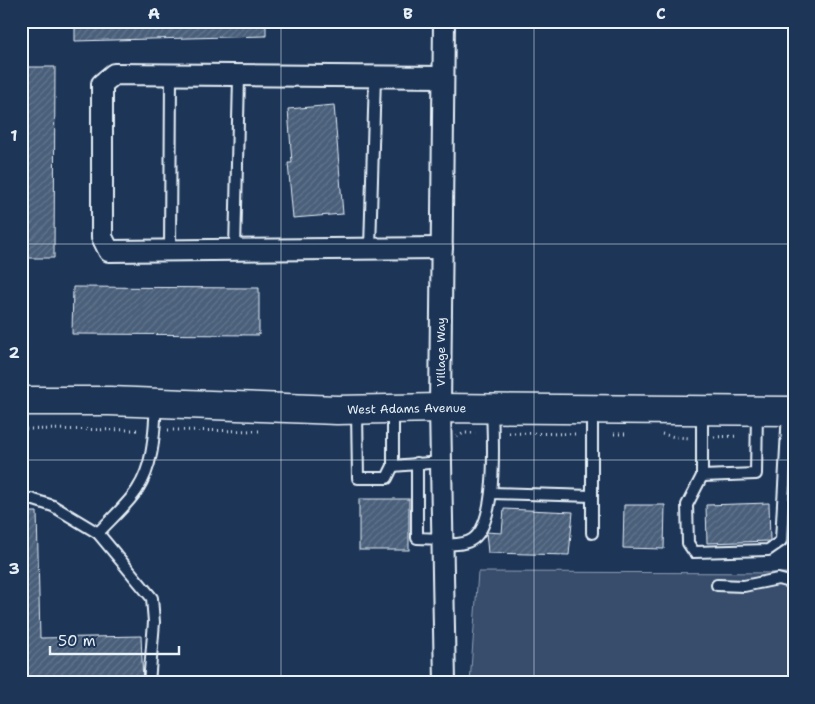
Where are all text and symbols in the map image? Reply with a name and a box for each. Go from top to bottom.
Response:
text: A [148,3,160,24]
text: B [403,3,413,24]
text: C [656,3,666,24]
text: 1 [10,125,18,146]
street label: Village Way [433,317,449,387]
text: 2 [8,342,20,363]
street label: West Adams Avenue [347,400,467,418]
text: 3 [8,558,20,579]
scale bar [50,624,179,656]
text: 50 m [58,631,96,651]

